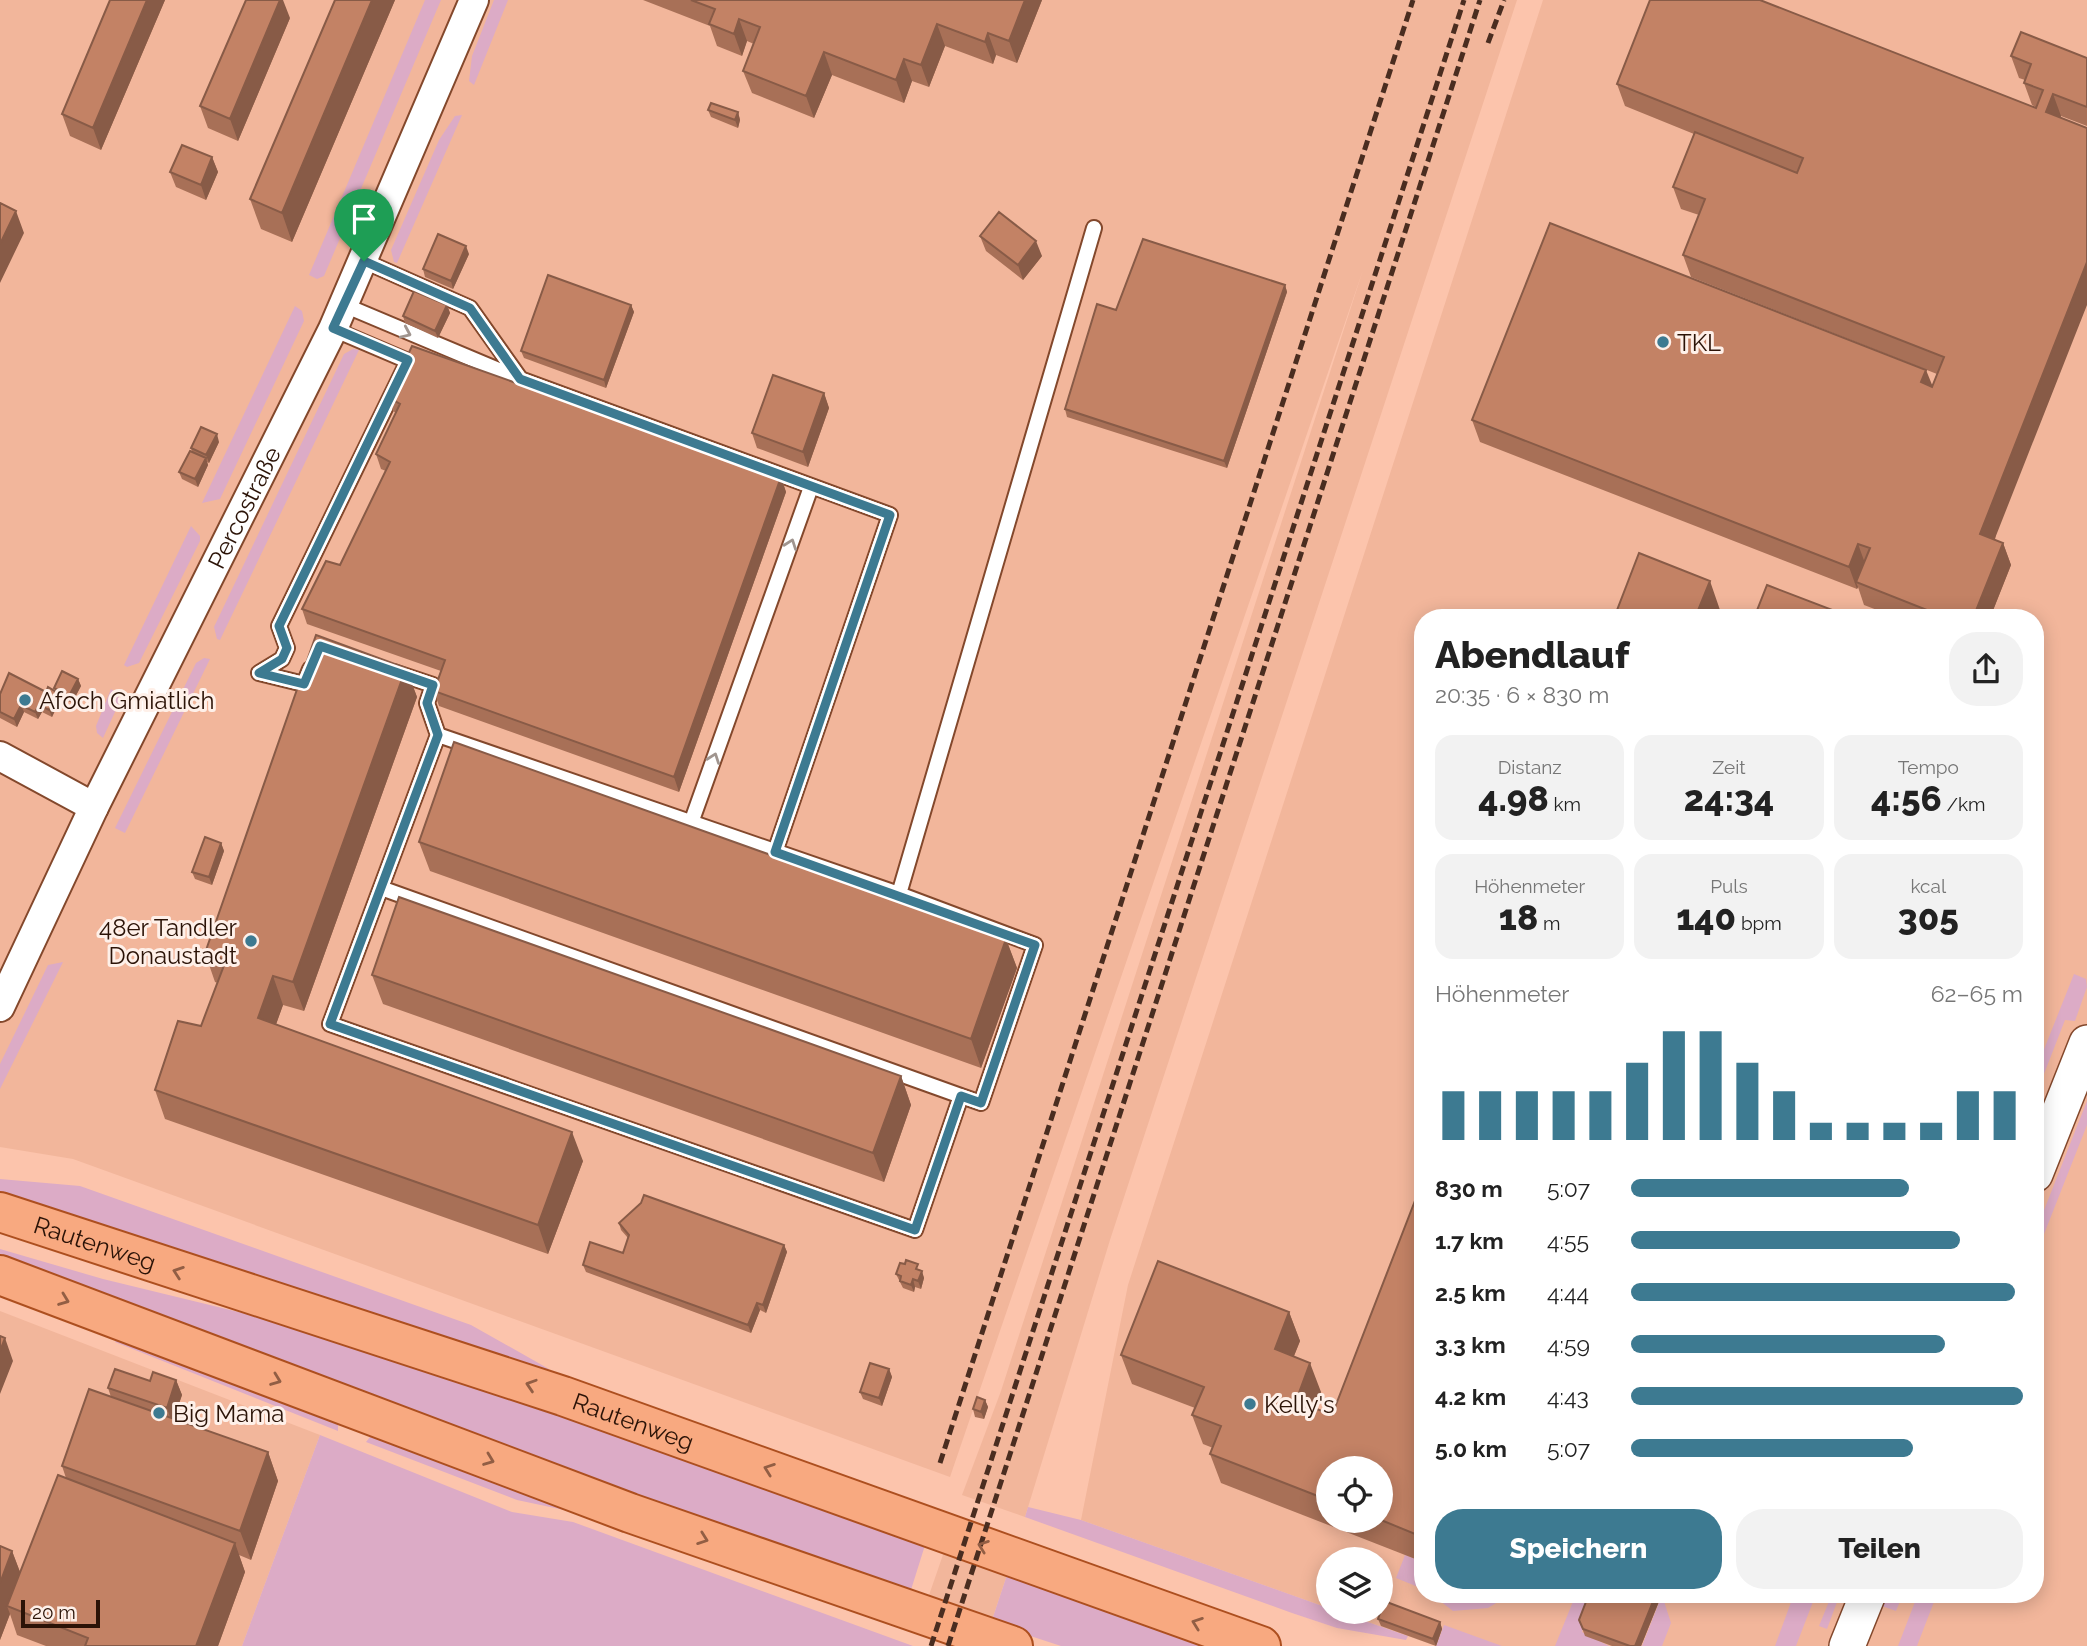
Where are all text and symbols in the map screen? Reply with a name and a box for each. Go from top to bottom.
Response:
pin [334,189,394,261]
icon: arrive [345,200,383,238]
one-way arrow [399,325,411,339]
place label: TKL [1677,328,1721,357]
marker: TKL [1655,334,1671,350]
street label: Percostraße [201,442,286,573]
one-way arrow [782,539,796,551]
text: Abendlauf [1435,632,1629,677]
button: share [1949,632,2023,706]
text: 20:35 · 6 × 830 m [1435,681,1609,708]
place label: Afoch Gmiatlich [39,686,214,715]
marker: Afoch Gmiatlich [17,692,33,708]
one-way arrow [706,753,720,765]
text: Distanz [1498,756,1562,778]
text: Zeit [1712,756,1746,778]
text: Tempo [1898,756,1959,778]
text: 4.98 [1478,778,1549,819]
text: 24:34 [1684,778,1774,819]
text: 4:56 [1871,778,1942,819]
text: km [1549,793,1581,815]
text: /km [1942,793,1986,815]
text: Höhenmeter [1474,875,1585,897]
text: Puls [1710,875,1748,897]
text: kcal [1911,875,1946,897]
text: 18 [1499,897,1538,938]
text: 140 [1676,897,1736,938]
text: 305 [1898,897,1959,938]
text: m [1538,912,1561,934]
text: bpm [1736,912,1782,934]
place label: 48er Tandler Donaustadt [99,913,238,970]
marker: 48er Tandler Donaustadt [243,933,259,949]
text: Höhenmeter [1435,980,1569,1007]
text: 62–65 m [1931,980,2023,1007]
text: 830 m [1435,1175,1503,1202]
text: 5:07 [1547,1175,1590,1202]
street label: Rautenweg [30,1210,160,1277]
text: 1.7 km [1435,1227,1504,1254]
text: 4:55 [1547,1227,1589,1254]
one-way arrow [172,1266,185,1280]
text: 2.5 km [1435,1279,1506,1306]
text: 4:44 [1547,1279,1589,1306]
one-way arrow [57,1292,69,1306]
text: 3.3 km [1435,1331,1506,1358]
text: 4:59 [1547,1331,1590,1358]
one-way arrow [270,1372,282,1386]
one-way arrow [526,1379,538,1393]
text: 4.2 km [1435,1383,1506,1410]
text: 4:43 [1547,1383,1589,1410]
street label: Rautenweg [569,1386,698,1456]
place label: Kelly's [1264,1390,1335,1419]
marker: Kelly's [1242,1396,1258,1412]
place label: Big Mama [173,1399,284,1428]
marker: Big Mama [151,1405,167,1421]
text: 5.0 km [1435,1435,1507,1462]
text: 5:07 [1547,1435,1590,1462]
one-way arrow [483,1452,495,1466]
map controls [1316,1456,1393,1624]
button: locate [1316,1456,1393,1533]
one-way arrow [763,1463,775,1477]
button: Speichern [1435,1509,1722,1589]
button: Teilen [1736,1509,2023,1589]
one-way arrow [696,1531,708,1545]
one-way arrow [977,1540,990,1554]
button: layers [1316,1547,1393,1624]
scale bar [21,1597,100,1629]
text: 20 m [32,1601,76,1623]
one-way arrow [1192,1617,1204,1631]

